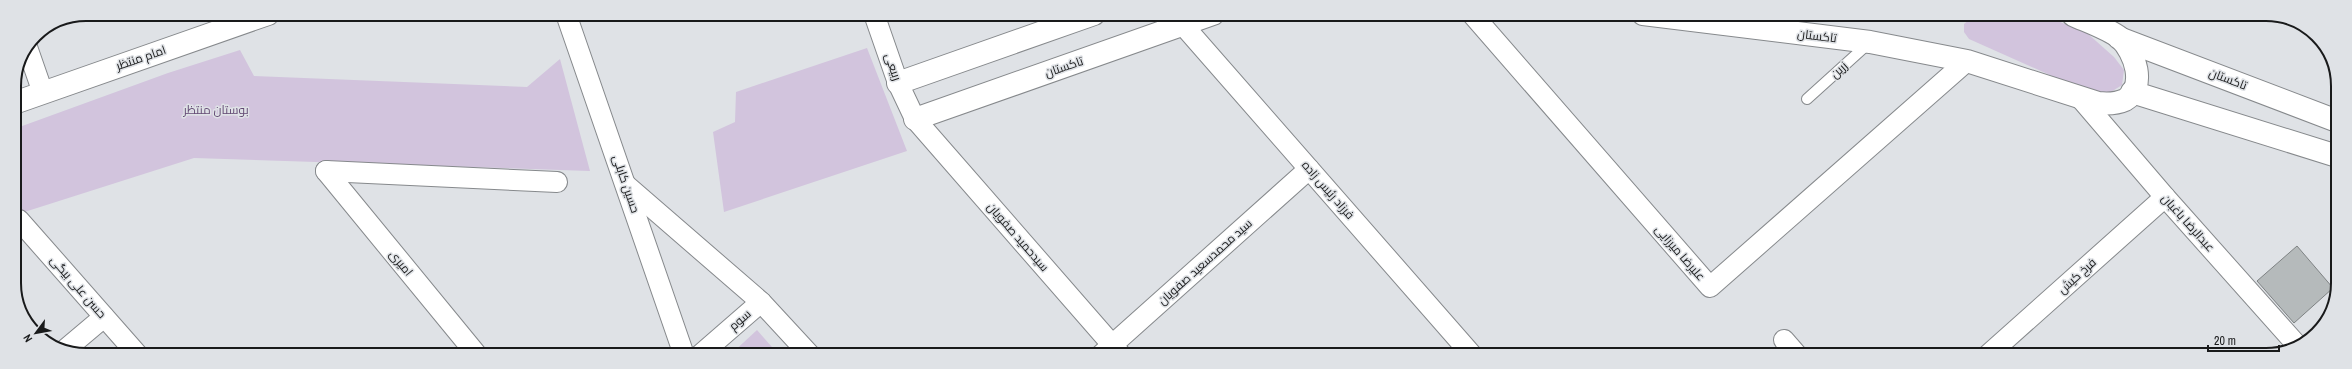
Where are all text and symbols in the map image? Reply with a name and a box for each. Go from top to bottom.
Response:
street label: تاکستان [1796,26,1838,46]
street label: امام منتظر [113,42,168,74]
street label: ربیعی [881,51,905,83]
street label: تاکستان [1043,53,1086,81]
street label: زرین [1827,58,1851,82]
street label: تاکستان [2207,64,2250,94]
park label: بوستان منتظر [182,102,249,118]
street label: حسین کابلی [609,153,643,215]
street label: فرزاد رئیس زاده [1298,157,1358,223]
street label: عبدالرضا باغبان [2158,191,2218,255]
street label: سیدحمید صفویان [984,199,1052,275]
street label: سید محمدسعید صفویان [1155,215,1256,309]
street label: علیرضا میرزایی [1651,222,1709,284]
street label: امیری [386,247,416,279]
street label: حسن علی بیگی [46,252,110,322]
street label: فرخ کیش [2054,254,2100,298]
street label: سوم [726,306,755,334]
north arrow [16,313,56,353]
scale bar [2208,327,2279,353]
text: N [20,332,35,345]
text: 20 m [2214,333,2236,349]

